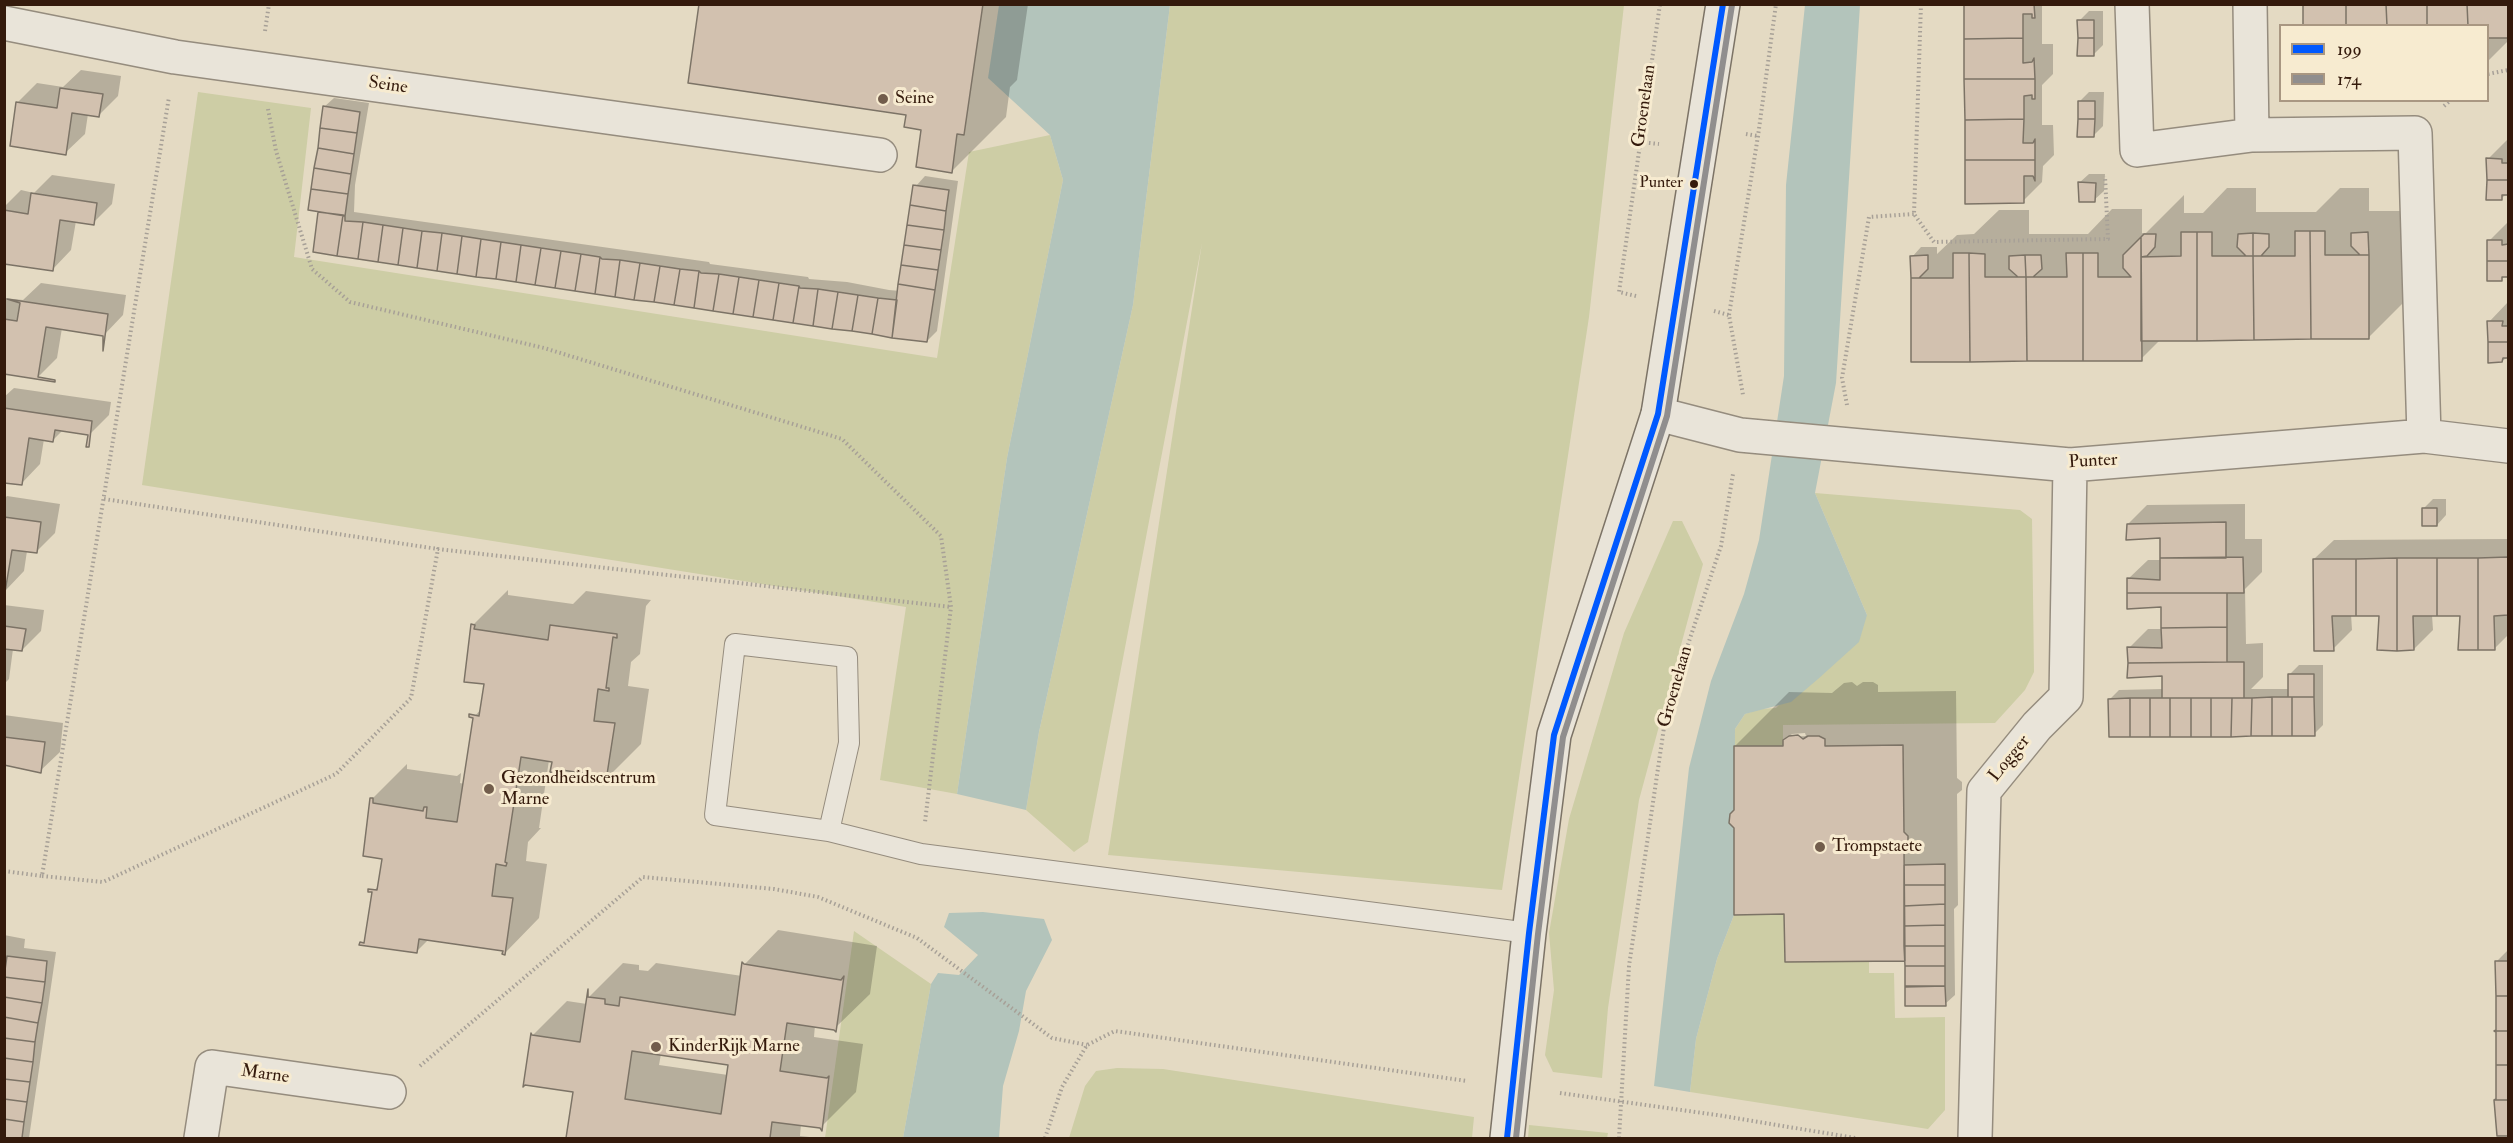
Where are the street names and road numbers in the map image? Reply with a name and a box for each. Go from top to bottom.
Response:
street label: Groenelaan [1628,63,1662,149]
street label: Seine [367,73,409,99]
street label: Punter [2068,450,2118,474]
street label: Groenelaan [1654,644,1698,730]
street label: Logger [1985,731,2035,787]
street label: Marne [240,1061,290,1089]

